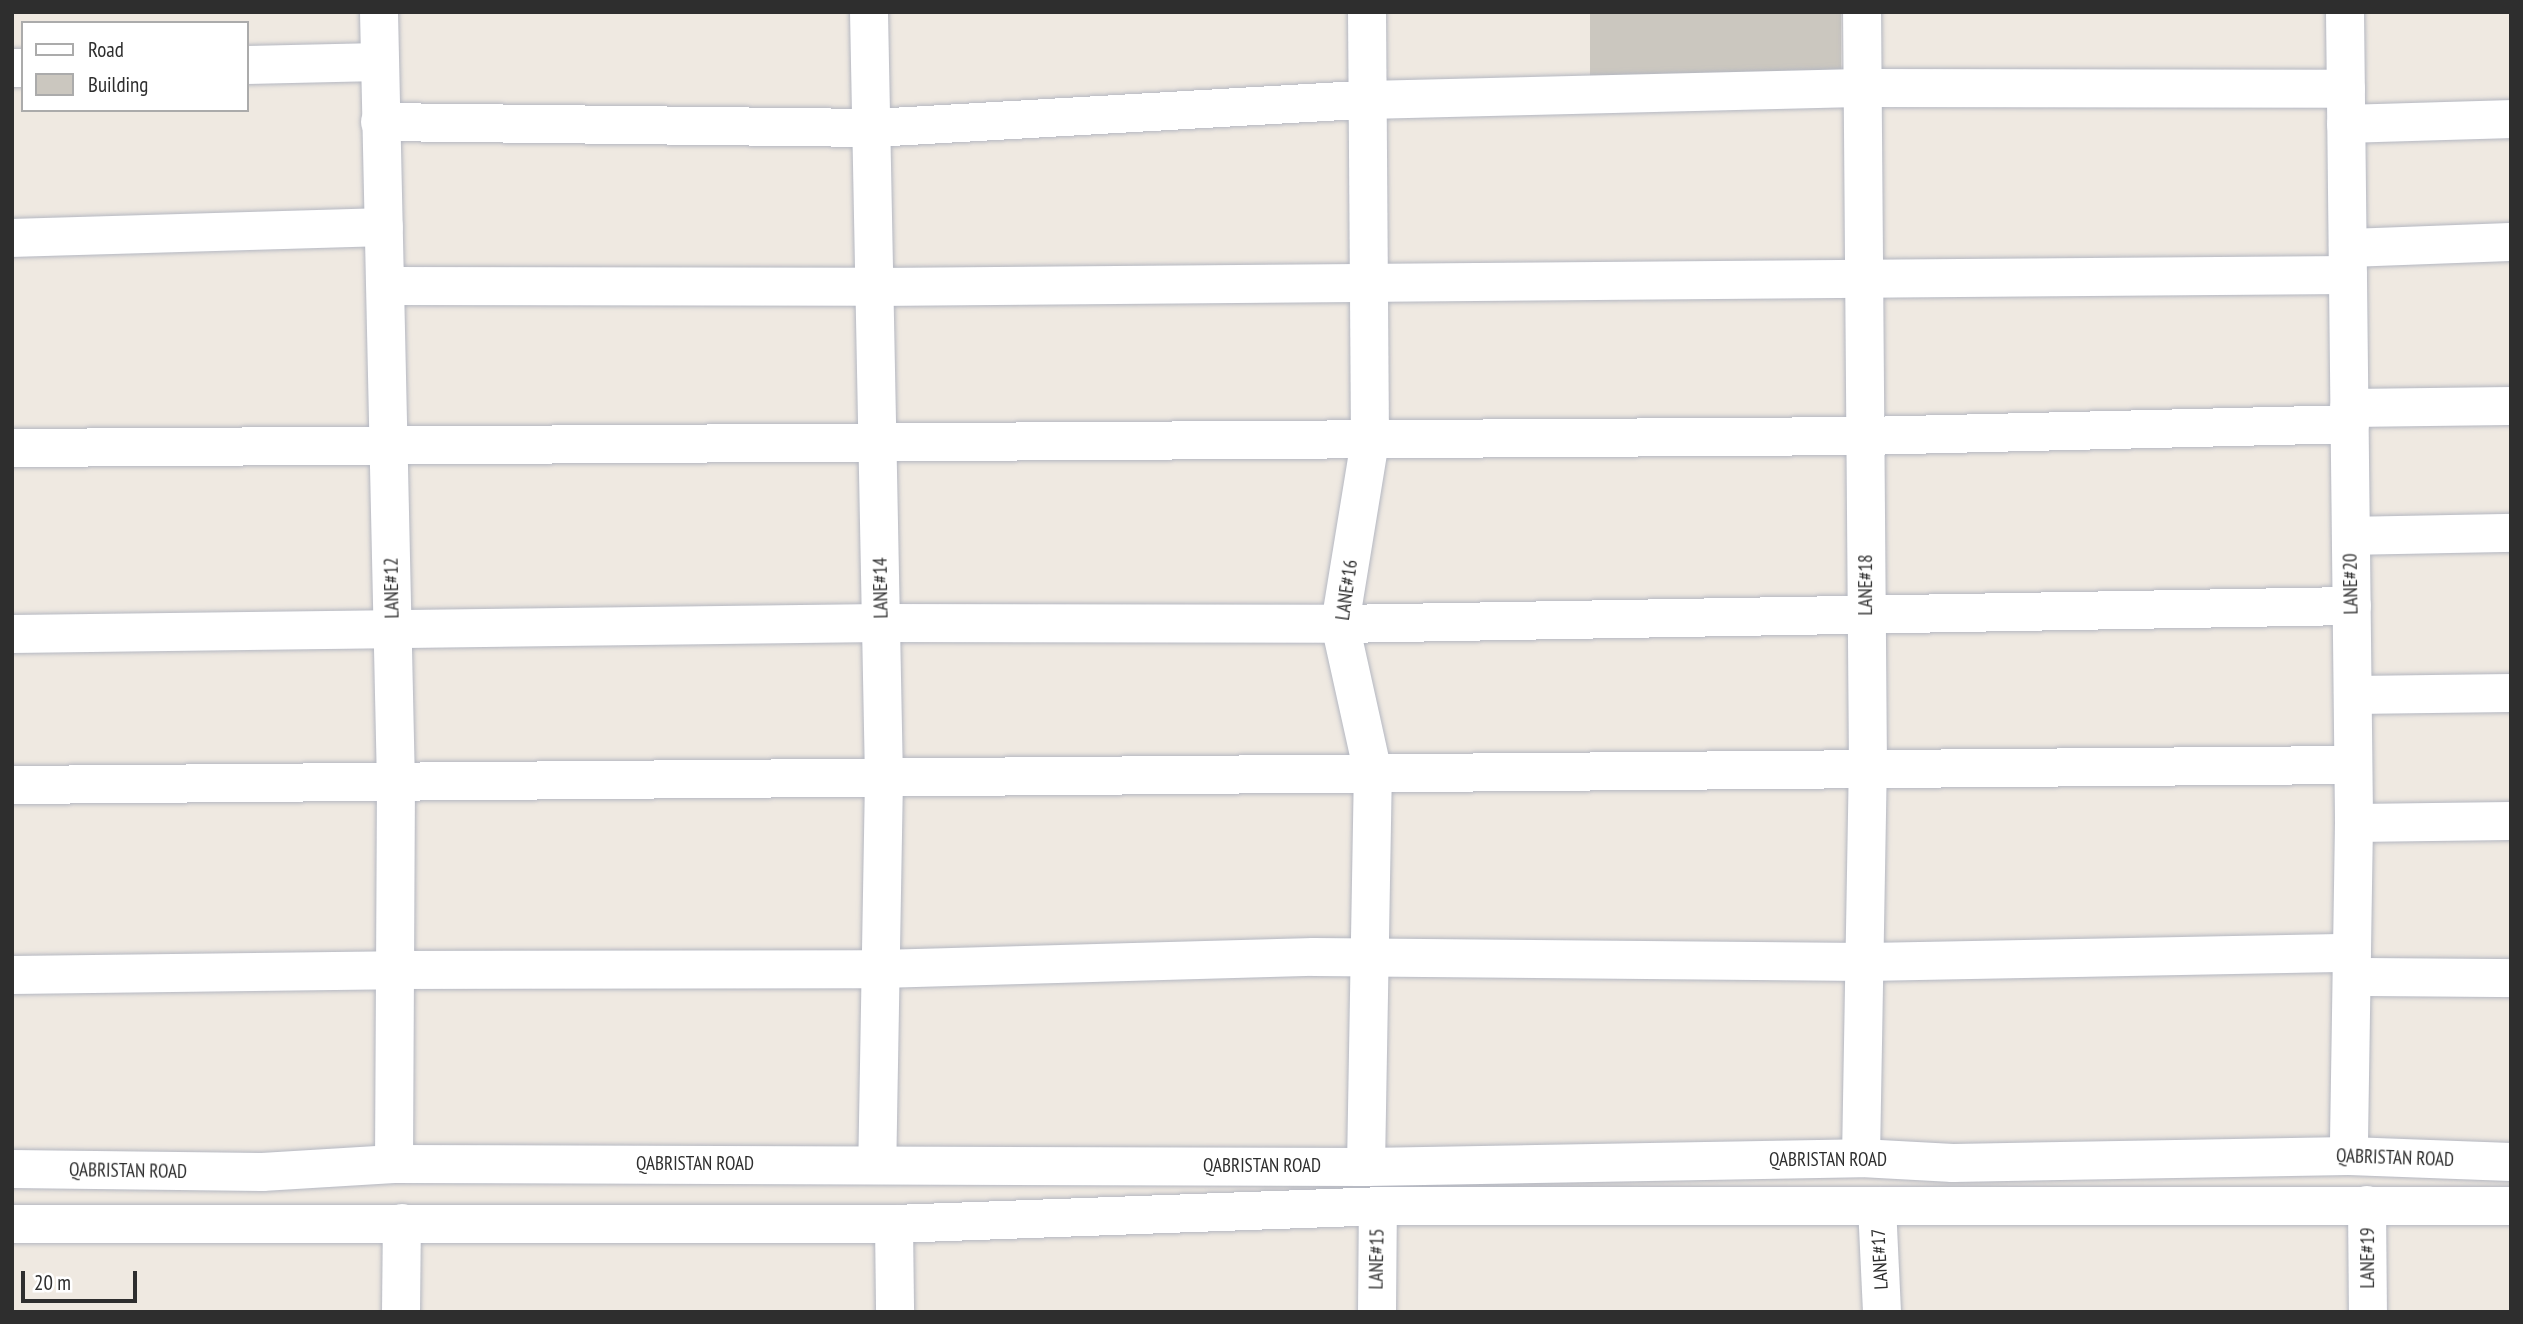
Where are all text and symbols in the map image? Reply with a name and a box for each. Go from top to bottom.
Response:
legend [21,21,248,112]
text: Road [88,36,124,63]
text: Building [88,71,148,98]
street label: LANE#20 [2339,553,2363,615]
street label: LANE#18 [1855,554,1877,616]
street label: LANE#12 [380,557,404,619]
street label: LANE#14 [869,557,893,619]
street label: LANE#16 [1331,558,1363,622]
street label: QABRISTAN ROAD [2336,1145,2454,1171]
street label: QABRISTAN ROAD [1769,1149,1887,1171]
street label: QABRISTAN ROAD [636,1153,754,1175]
street label: QABRISTAN ROAD [1203,1155,1321,1177]
street label: QABRISTAN ROAD [69,1159,187,1183]
street label: LANE#19 [2357,1227,2379,1289]
street label: LANE#15 [1365,1228,1389,1290]
street label: LANE#17 [1867,1228,1893,1290]
scale bar [24,1258,140,1302]
text: 20 m [34,1269,71,1296]

